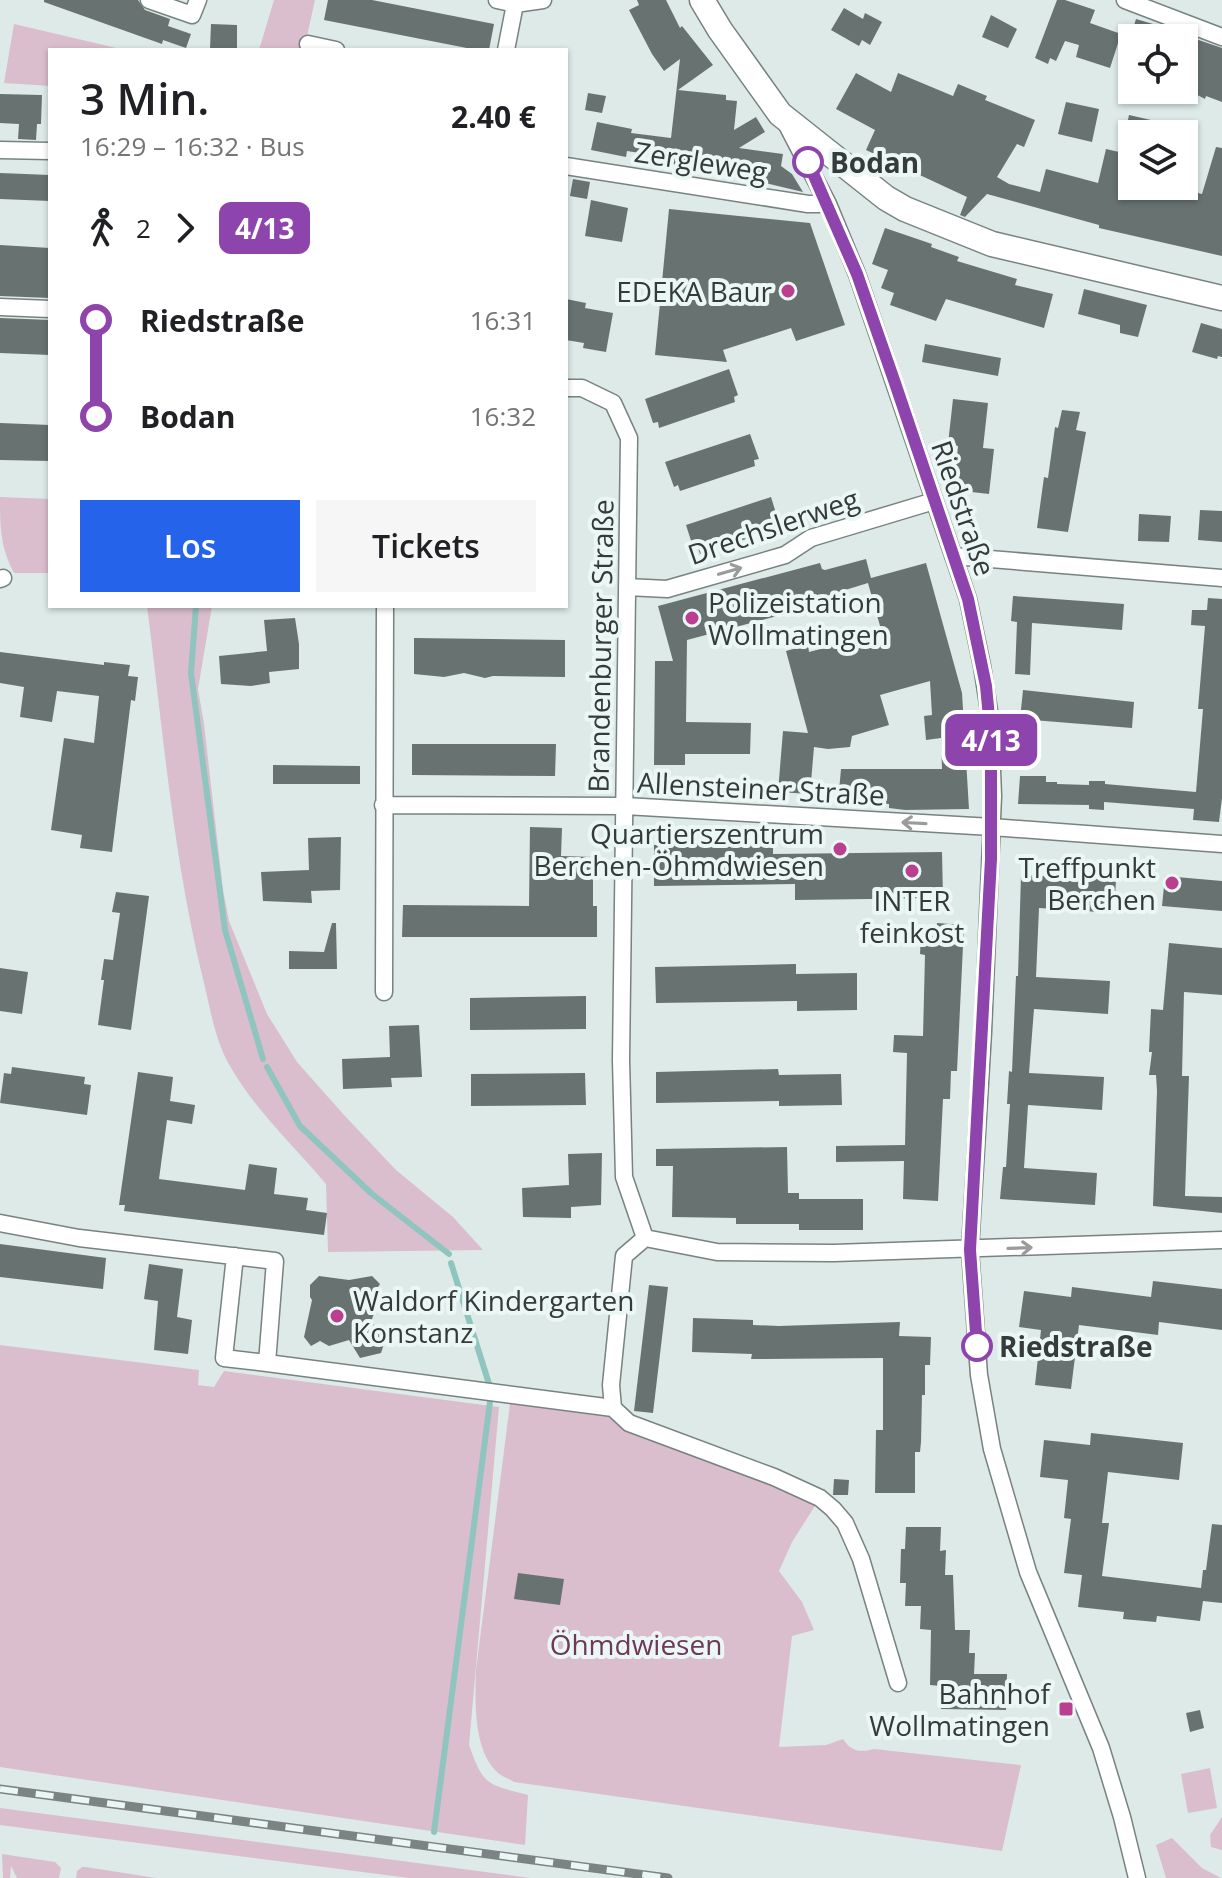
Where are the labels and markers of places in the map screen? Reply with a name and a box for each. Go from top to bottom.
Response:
place label: Bodan [830,143,919,181]
marker: Bodan [793,147,823,177]
place label: EDEKA Baur [616,272,773,310]
marker: EDEKA Baur [779,282,797,300]
place label: Polizeistation Wollmatingen [708,583,889,653]
marker: Polizeistation Wollmatingen [683,609,701,627]
place label: Quartierszentrum Berchen-Öhmdwiesen [534,814,824,884]
marker: Quartierszentrum Berchen-Öhmdwiesen [831,840,849,858]
place label: Treffpunkt Berchen [1018,848,1156,918]
marker: INTER feinkost [903,862,921,880]
marker: Treffpunkt Berchen [1163,874,1181,892]
place label: INTER feinkost [860,881,964,951]
place label: Waldorf Kindergarten Konstanz [353,1281,634,1351]
marker: Waldorf Kindergarten Konstanz [328,1307,346,1325]
place label: Riedstraße [999,1327,1152,1365]
marker: Riedstraße [962,1331,992,1361]
place label: Bahnhof Wollmatingen [869,1674,1052,1744]
marker: Bahnhof Wollmatingen [1057,1700,1075,1718]

